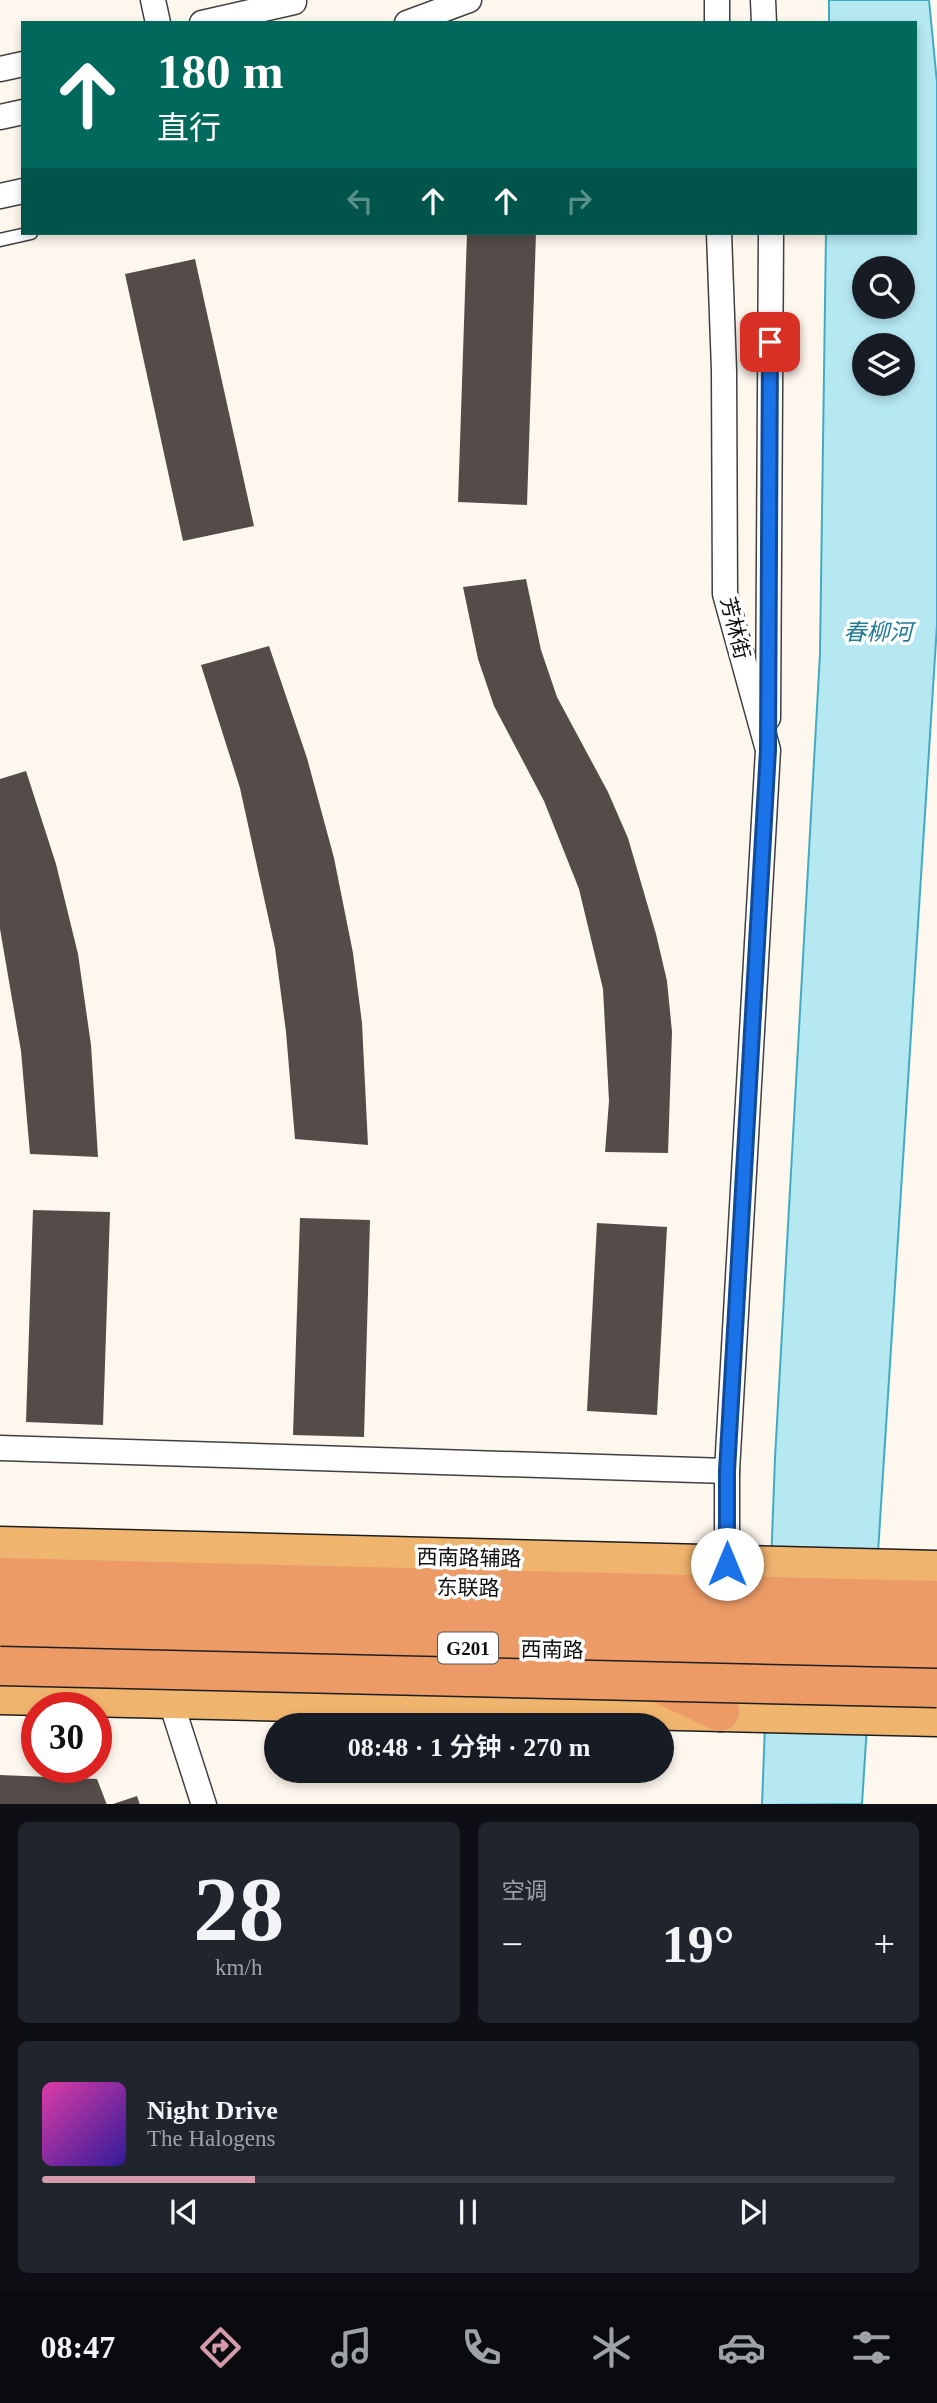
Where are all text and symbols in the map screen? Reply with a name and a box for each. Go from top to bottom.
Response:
text: 180 m [157,44,284,99]
icon: ahead [42,49,133,140]
text: 直行 [157,110,221,146]
icon: left [341,182,379,220]
icon: ahead [414,182,452,220]
icon: ahead [487,182,525,220]
icon: right [560,182,598,220]
map controls [852,256,915,396]
button: search [852,256,915,319]
pin [740,312,800,372]
icon: arrive [751,323,789,361]
button: layers [852,333,915,396]
street label: 芳林街 [716,595,754,661]
water label: 春柳河 [844,620,917,645]
position arrow [690,1527,764,1601]
street label: 西南路辅路 [416,1545,522,1571]
street label: 东联路 [436,1575,500,1601]
road number: G201 [438,1632,498,1664]
street label: 西南路 [520,1637,584,1663]
speed limit sign: 30 [21,1692,112,1783]
text: 08:48 · 1 分钟 · 270 m [348,1733,590,1762]
text: 28 [193,1859,284,1960]
text: 空调 [502,1879,548,1904]
text: 19° [662,1916,735,1973]
text: − [502,1923,523,1965]
text: + [874,1923,895,1965]
text: km/h [215,1955,262,1980]
text: Night Drive [147,2096,278,2125]
text: The Halogens [147,2126,275,2151]
icon: previous [165,2193,203,2231]
icon: pause [449,2193,487,2231]
icon: next [734,2193,772,2231]
icon: directions [196,2323,245,2372]
icon: music [327,2323,376,2372]
icon: phone [457,2323,506,2372]
icon: climate [587,2323,636,2372]
icon: car [717,2323,766,2372]
icon: filters [847,2323,896,2372]
text: 08:47 [41,2329,115,2365]

